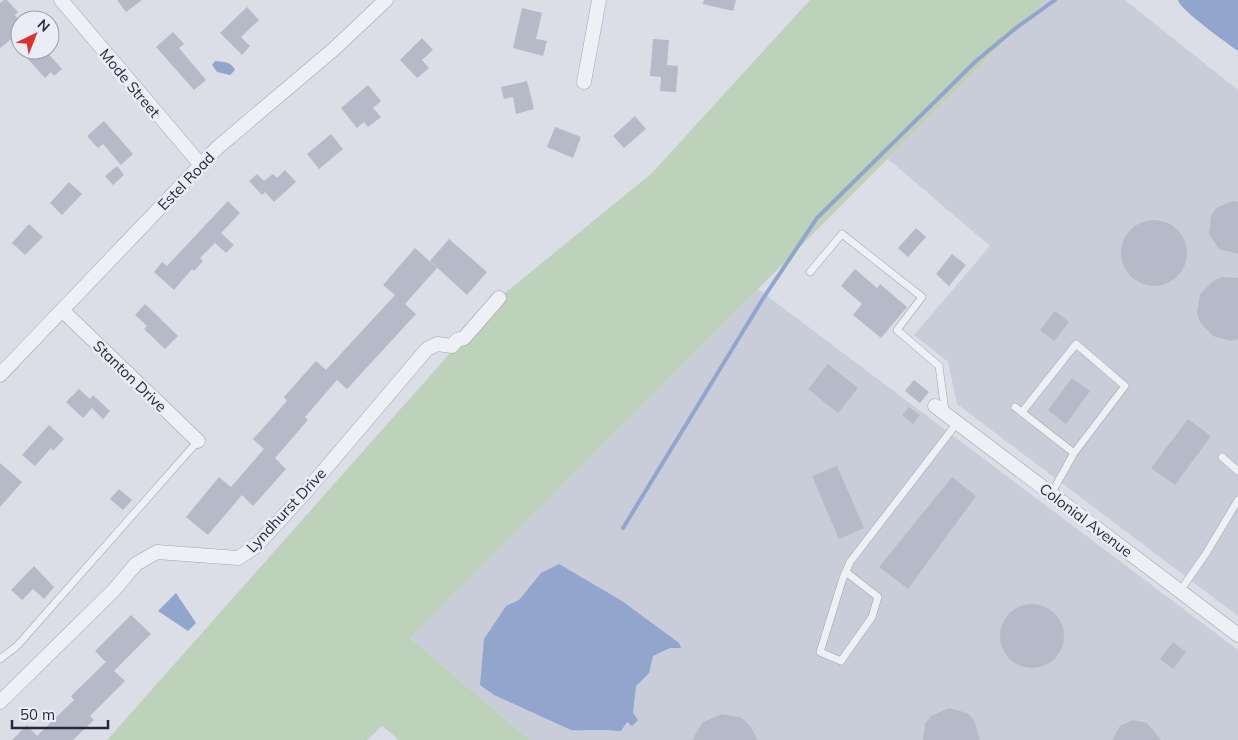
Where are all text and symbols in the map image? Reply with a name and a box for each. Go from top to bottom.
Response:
north arrow [10,10,60,60]
text: N [34,15,54,36]
street label: Mode Street [96,45,164,121]
street label: Estel Road [154,148,218,214]
street label: Stanton Drive [89,336,171,416]
street label: Lyndhurst Drive [242,464,330,556]
street label: Colonial Avenue [1036,479,1136,561]
scale bar [12,698,109,730]
text: 50 m [20,705,55,724]

